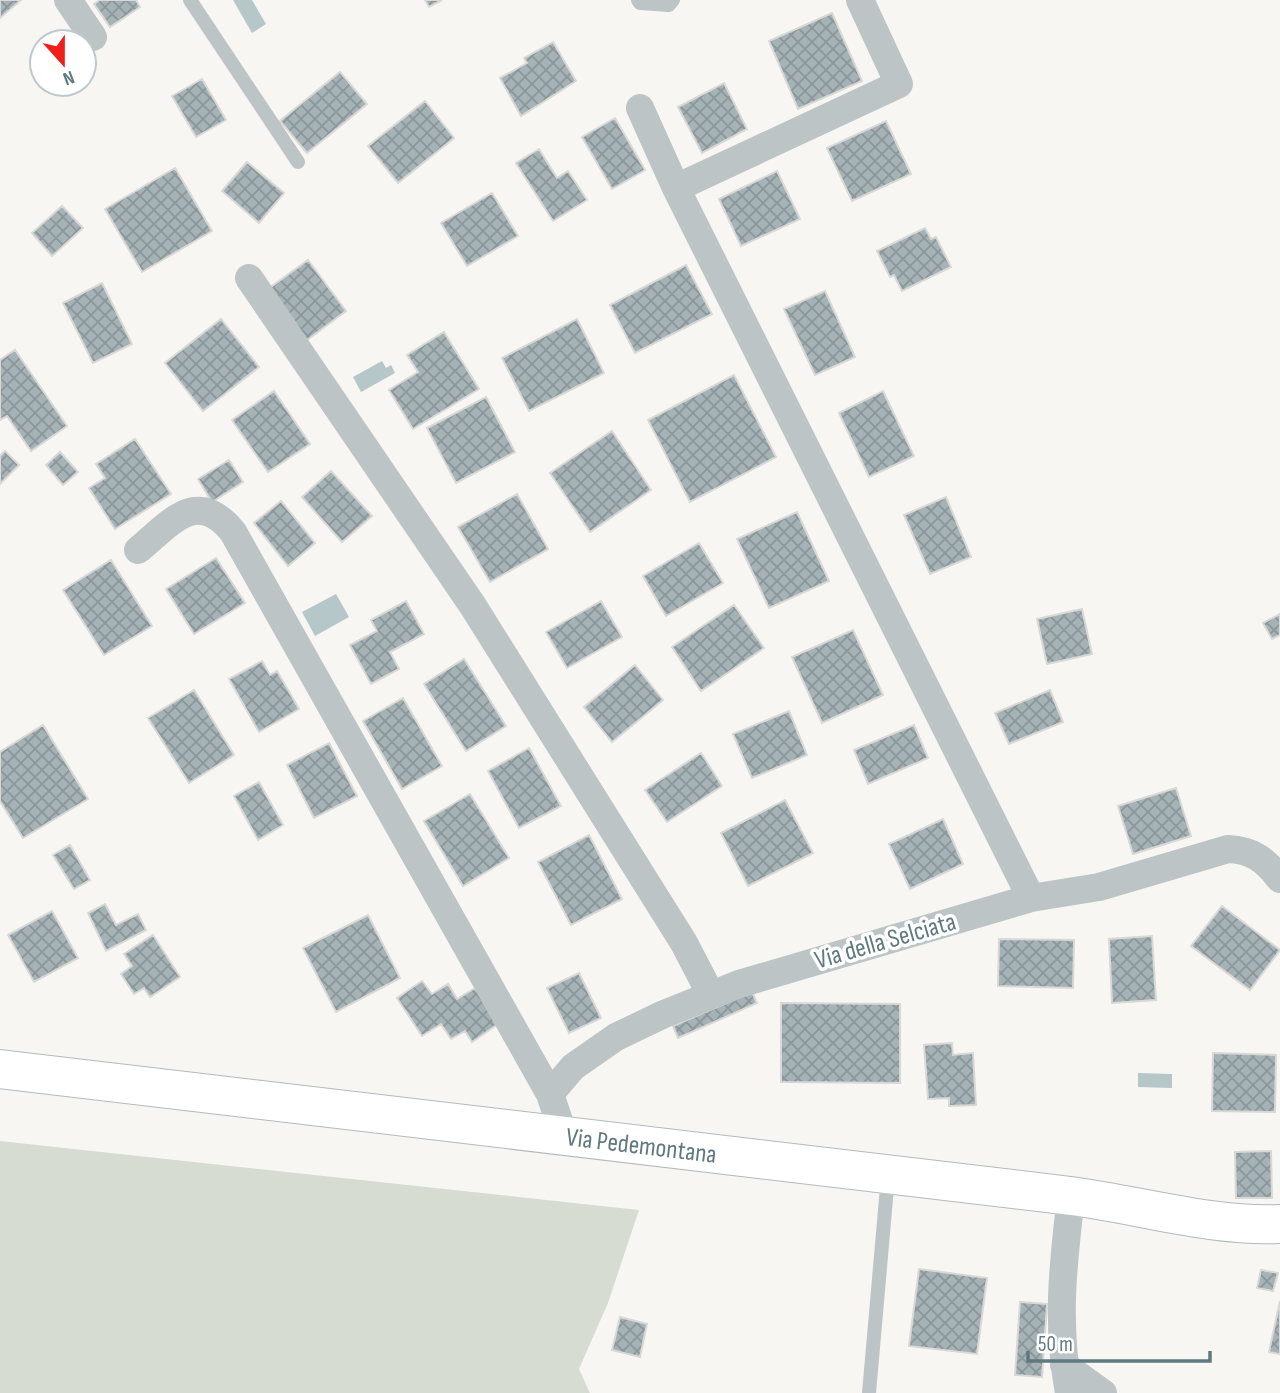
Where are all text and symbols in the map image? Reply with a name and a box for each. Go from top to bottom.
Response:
north arrow [28,28,98,98]
text: N [60,65,77,90]
street label: Via della Selciata [811,907,960,976]
street label: Via Pedemontana [564,1122,718,1171]
scale bar [1028,1320,1210,1364]
text: 50 m [1038,1332,1073,1357]

